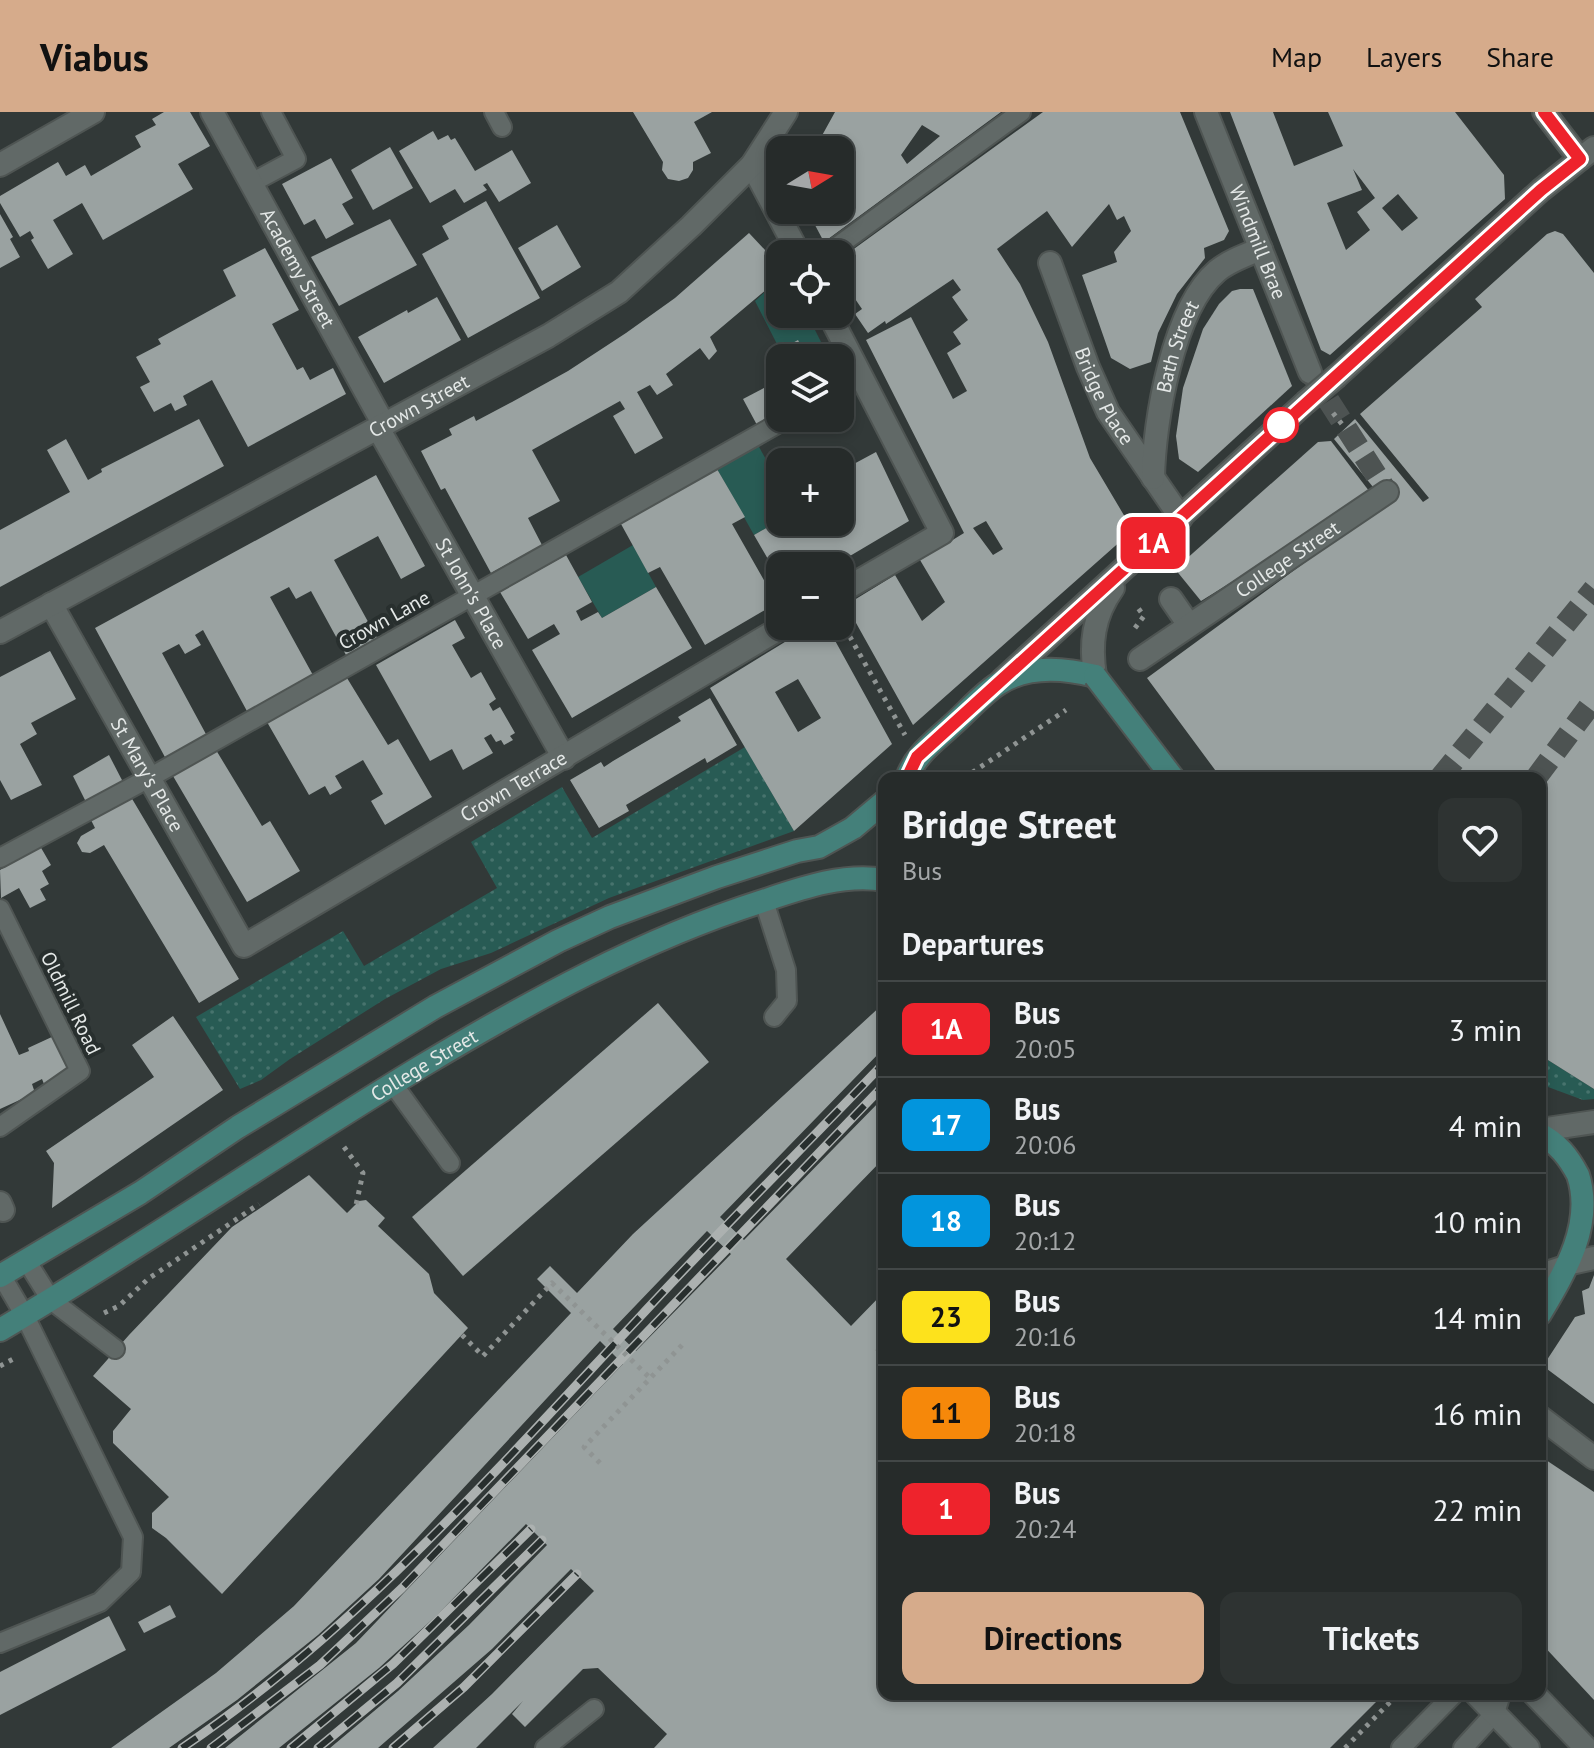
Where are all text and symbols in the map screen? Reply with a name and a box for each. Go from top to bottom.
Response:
text: Viabus [40,32,149,81]
text: Map [1271,38,1322,75]
text: Layers [1366,38,1442,75]
text: Share [1486,38,1554,75]
north arrow [766,136,854,224]
map controls [766,136,854,640]
street label: Windmill Brae [1223,181,1293,303]
street label: Academy Street [254,204,341,333]
button: locate [766,240,854,328]
street label: Bath Street [1150,296,1205,395]
button: layers [766,344,854,432]
street label: Bridge Place [1069,344,1140,450]
street label: Crown Street [364,368,474,443]
unlabelled marker [1264,408,1298,442]
button: + [766,448,854,536]
street label: College Street [1230,515,1345,604]
line badge: 1A [1117,517,1189,569]
text: 1A [1137,524,1169,561]
street label: St John's Place [430,533,513,654]
button: − [766,552,854,640]
street label: Crown Lane [334,584,434,656]
street label: St Mary's Place [105,713,190,836]
street label: Crown Terrace [455,745,572,828]
button: heart [1438,798,1522,882]
text: Bridge Street [902,799,1116,848]
text: Bus [902,854,942,887]
text: Departures [902,924,1044,963]
street label: Oldmill Road [35,947,107,1059]
text: Bus [1014,993,1061,1032]
text: 1A [930,1010,962,1047]
text: 3 min [1449,1010,1522,1049]
street label: College Street [366,1023,482,1107]
text: 20:05 [1014,1032,1076,1065]
text: Bus [1014,1089,1061,1128]
text: 17 [930,1106,962,1143]
text: 4 min [1449,1106,1522,1145]
text: 20:06 [1014,1128,1076,1161]
text: Bus [1014,1185,1061,1224]
text: 18 [930,1202,962,1239]
text: 10 min [1432,1202,1522,1241]
text: 20:12 [1014,1224,1076,1257]
text: Bus [1014,1281,1061,1320]
text: 23 [930,1298,962,1335]
text: 14 min [1432,1298,1522,1337]
text: 20:16 [1014,1320,1076,1353]
text: Bus [1014,1377,1061,1416]
text: 11 [930,1394,962,1431]
text: 16 min [1432,1394,1522,1433]
text: 20:18 [1014,1416,1076,1449]
text: Bus [1014,1473,1061,1512]
text: 1 [938,1490,954,1527]
text: 22 min [1432,1490,1522,1529]
text: 20:24 [1014,1512,1076,1545]
button: Directions [902,1592,1204,1684]
button: Tickets [1220,1592,1522,1684]

